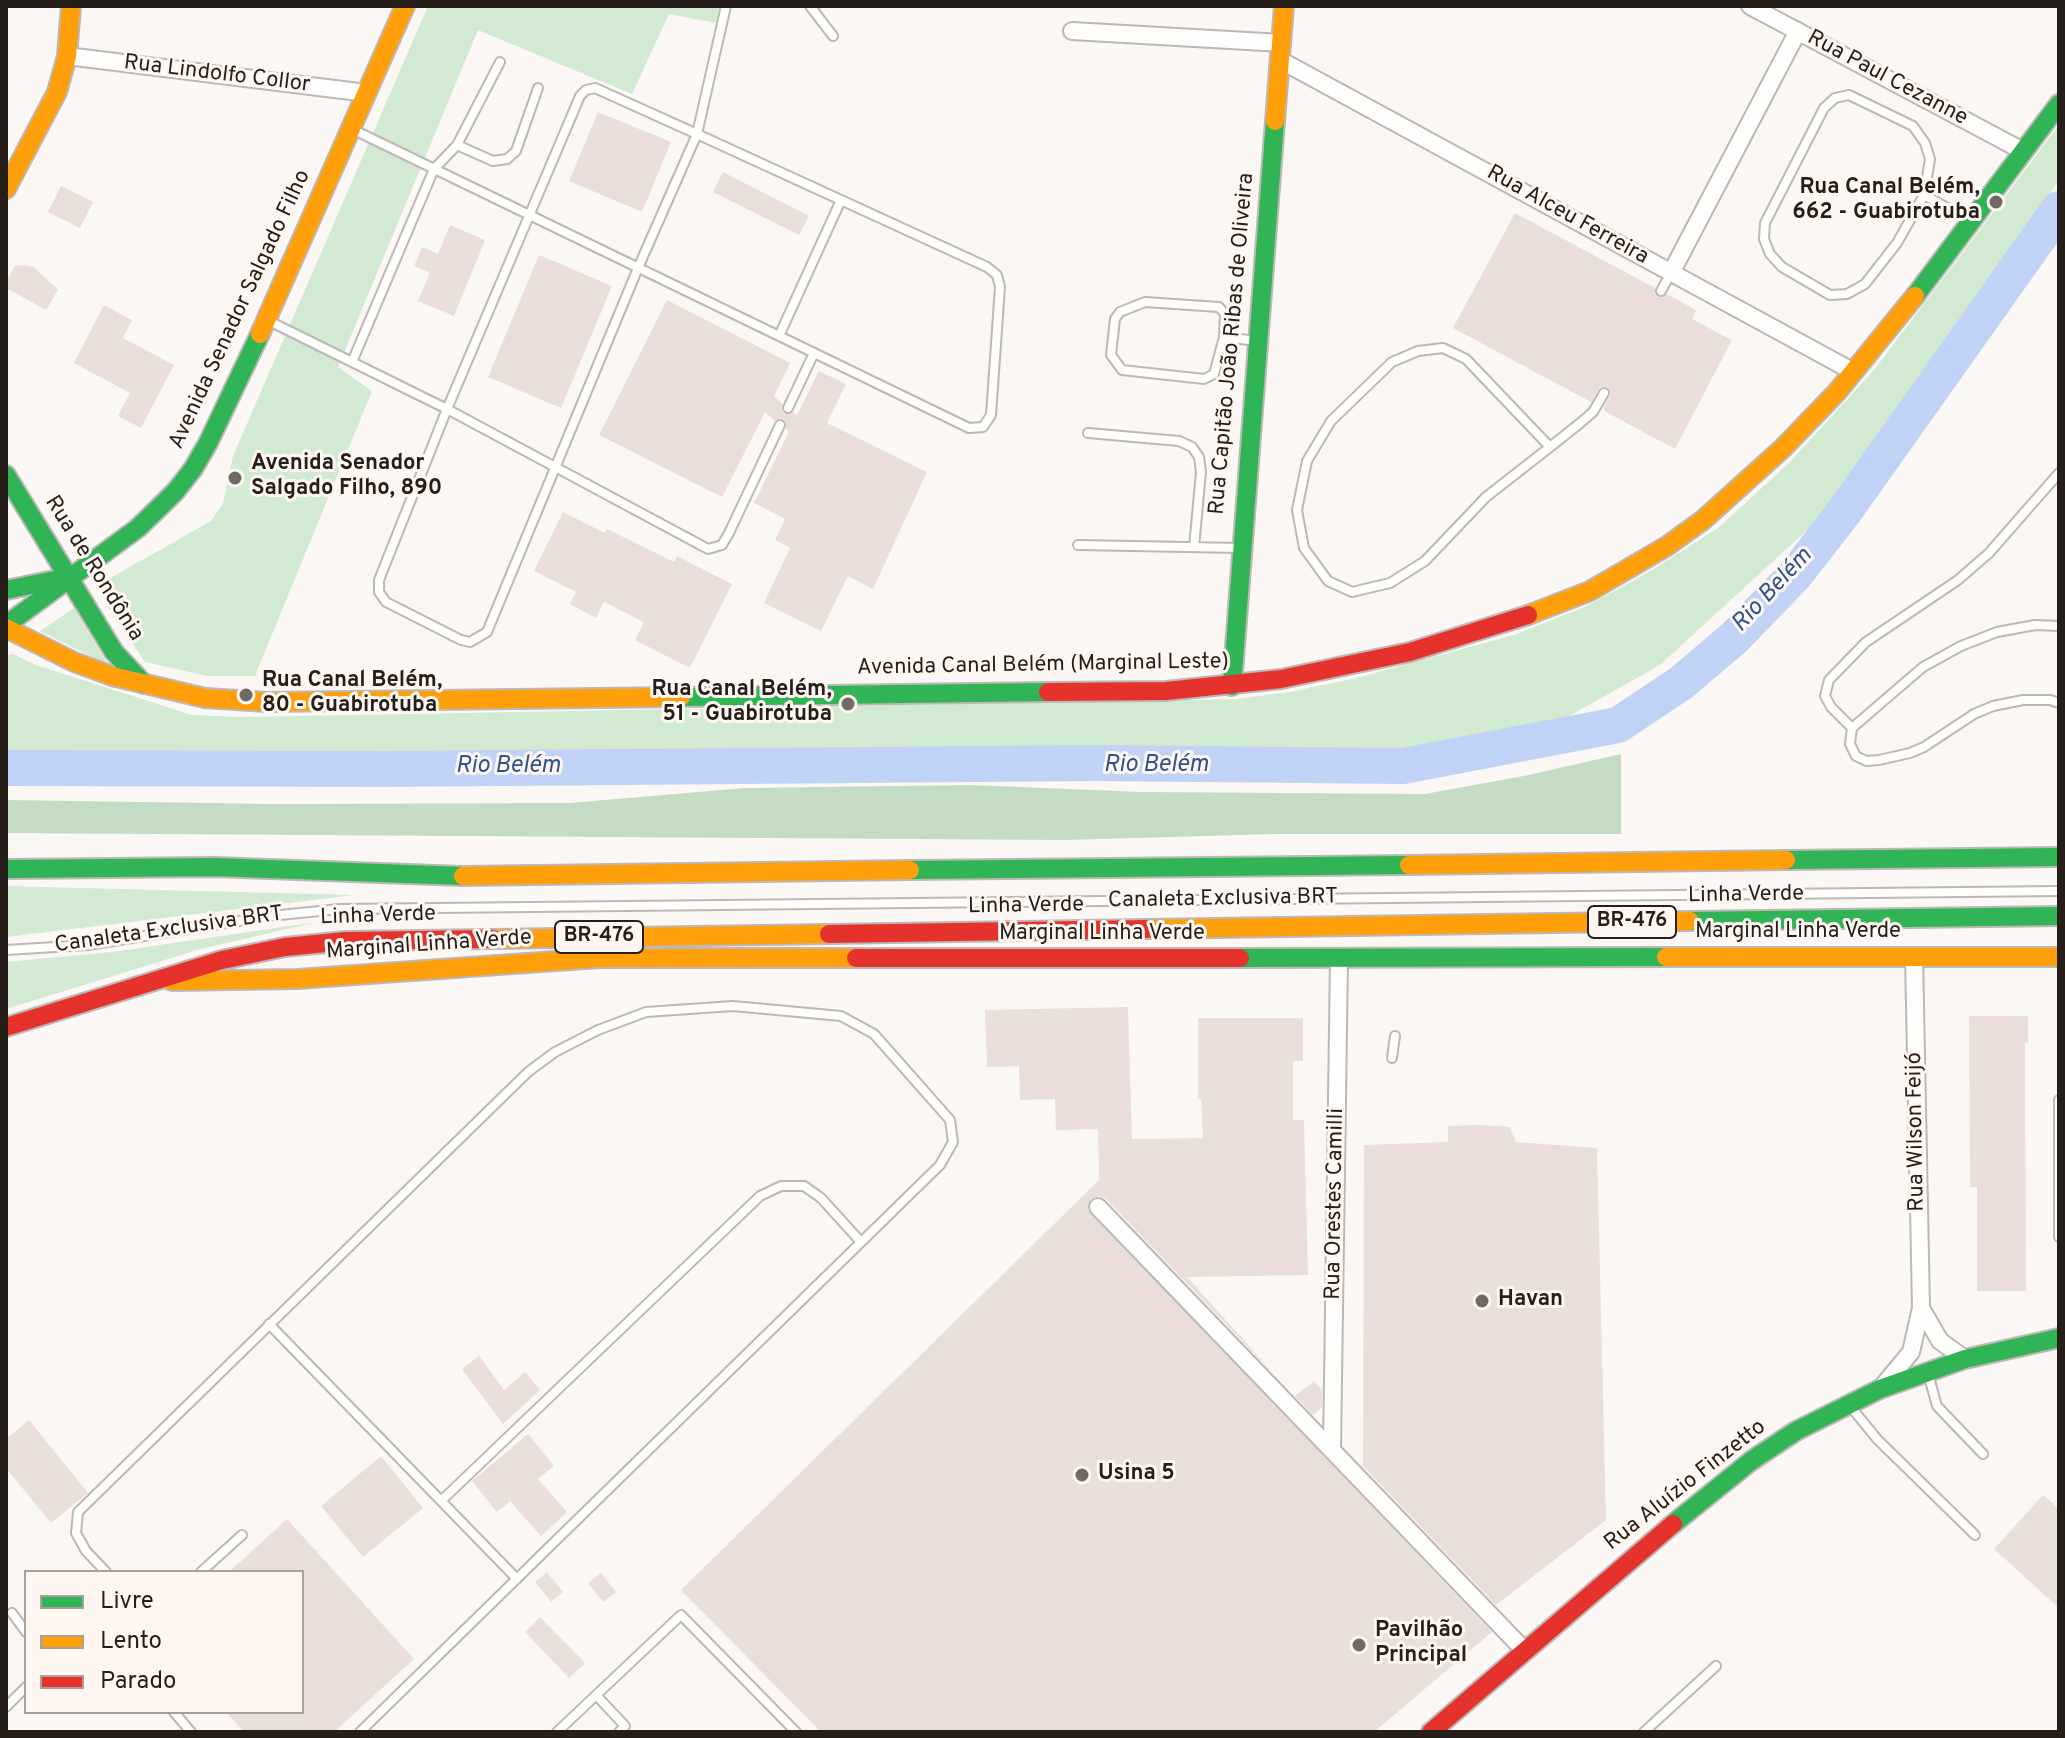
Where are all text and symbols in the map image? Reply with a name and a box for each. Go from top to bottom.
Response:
street label: Rua Paul Cezanne [1802,26,1972,132]
street label: Rua Lindolfo Collor [122,50,312,100]
street label: Rua Alceu Ferreira [1481,161,1653,271]
street label: Avenida Senador Salgado Filho [165,166,317,454]
street label: Rua Capitão João Ribas de Oliveira [1205,172,1261,516]
place label: Rua Canal Belém, 662 - Guabirotuba [1792,176,1980,228]
marker: Rua Canal Belém, 662 - Guabirotuba [1987,193,2005,211]
place label: Avenida Senador Salgado Filho, 890 [251,452,442,504]
marker: Avenida Senador Salgado Filho, 890 [226,469,244,487]
street label: Rua de Rondônia [38,491,148,647]
water label: Rio Belém [1727,543,1819,639]
street label: Avenida Canal Belém (Marginal Leste) [857,650,1229,682]
place label: Rua Canal Belém, 80 - Guabirotuba [262,669,443,720]
place label: Rua Canal Belém, 51 - Guabirotuba [651,678,832,730]
marker: Rua Canal Belém, 80 - Guabirotuba [237,686,255,704]
marker: Rua Canal Belém, 51 - Guabirotuba [839,695,857,713]
water label: Rio Belém [1104,752,1208,780]
water label: Rio Belém [456,753,560,781]
street label: Linha Verde [1688,882,1804,910]
street label: Canaleta Exclusiva BRT [1108,885,1338,915]
street label: Linha Verde [968,893,1084,921]
street label: Canaleta Exclusiva BRT [53,902,285,960]
street label: Linha Verde [320,902,436,932]
road number: BR-476 [1588,906,1676,938]
street label: Marginal Linha Verde [1695,920,1901,946]
road number: BR-476 [555,921,643,953]
street label: Marginal Linha Verde [999,922,1205,948]
street label: Marginal Linha Verde [325,926,533,966]
street label: Rua Wilson Feijó [1902,1052,1932,1212]
street label: Rua Orestes Camilli [1321,1108,1351,1300]
place label: Havan [1498,1288,1563,1314]
marker: Havan [1473,1292,1491,1310]
street label: Rua Aluízio Finzetto [1600,1415,1772,1557]
place label: Usina 5 [1098,1462,1175,1488]
marker: Usina 5 [1073,1466,1091,1484]
legend [24,1570,304,1714]
text: Livre [100,1587,154,1617]
place label: Pavilhão Principal [1375,1619,1467,1670]
text: Lento [100,1627,162,1657]
marker: Pavilhão Principal [1350,1636,1368,1654]
text: Parado [100,1667,176,1697]

